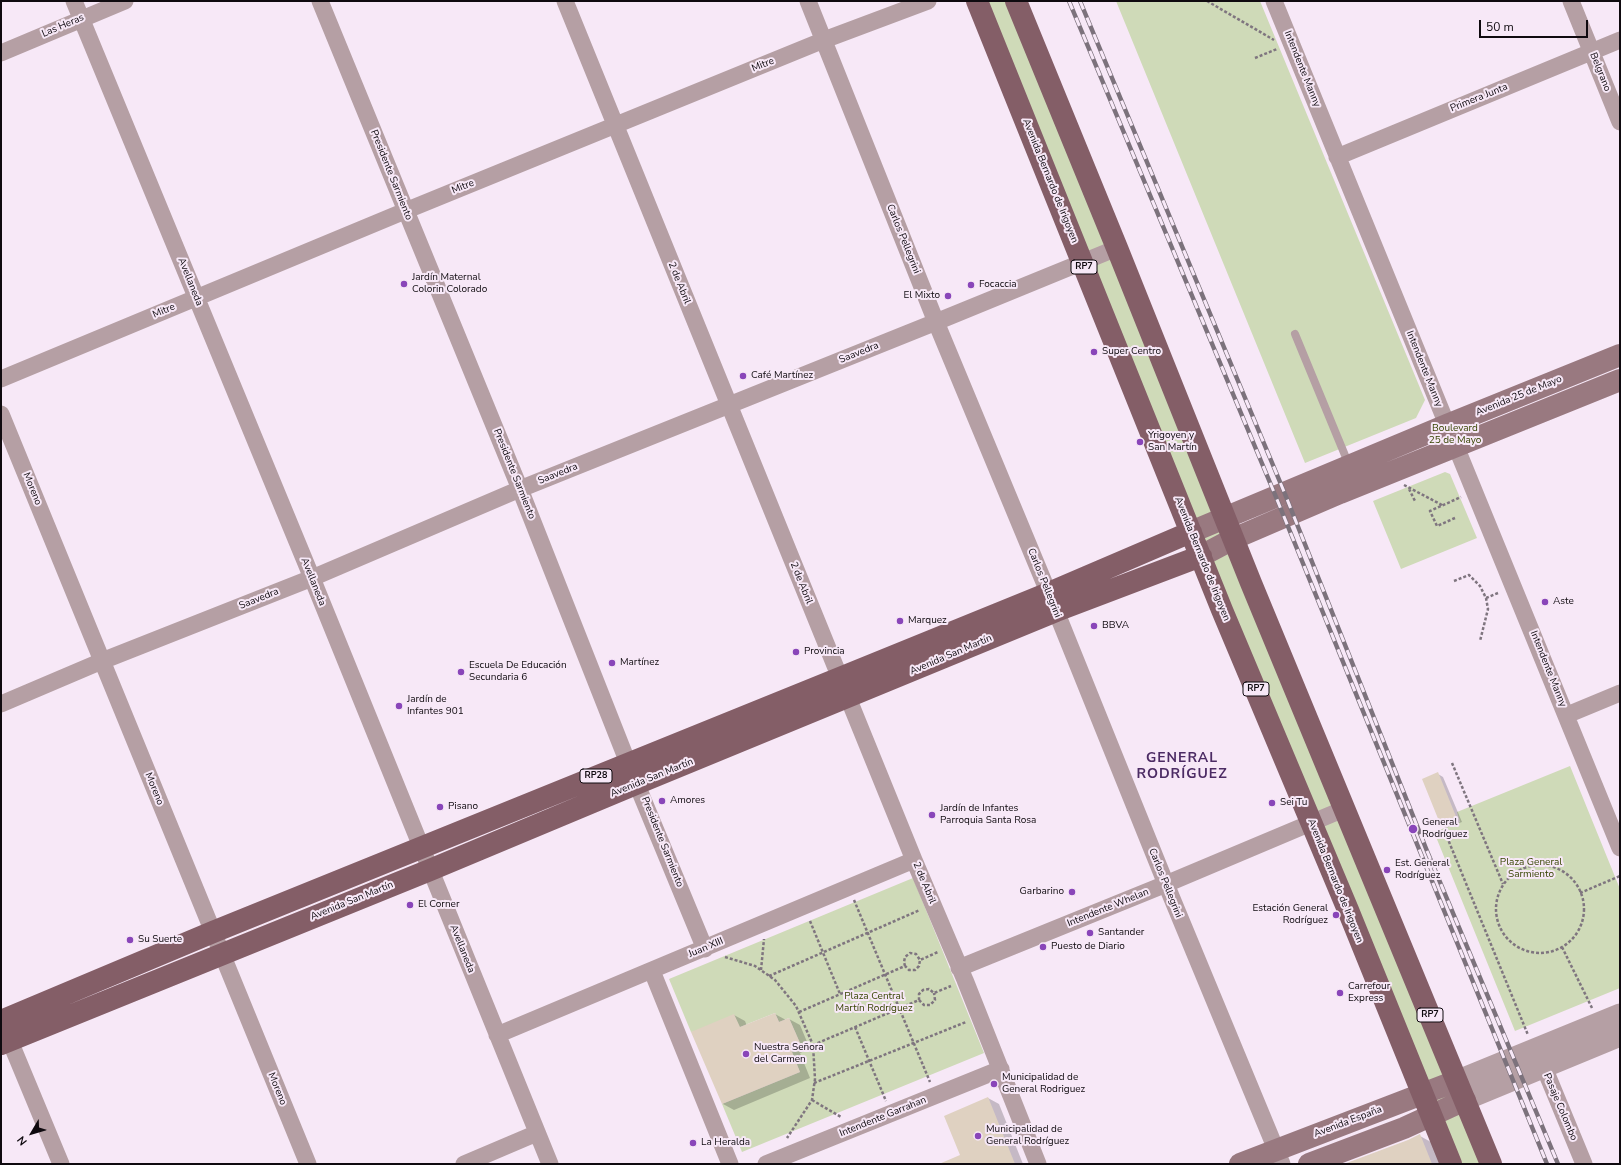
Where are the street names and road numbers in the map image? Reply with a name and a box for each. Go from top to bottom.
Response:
street label: Las Heras [40,12,86,40]
street label: Intendente Manny [1281,29,1323,109]
street label: Belgrano [1587,51,1613,93]
street label: Mitre [750,55,776,75]
street label: Primera Junta [1449,81,1509,115]
street label: Avenida Bernardo de Irigoyen [1020,117,1080,245]
street label: Presidente Sarmiento [367,128,415,222]
street label: Mitre [450,177,476,197]
street label: Carlos Pellegrini [884,203,922,275]
street label: Avellaneda [175,256,205,308]
street label: 2 de Abril [665,260,693,306]
road number: RP7 [1071,260,1097,274]
street label: Mitre [151,301,177,321]
street label: Intendente Manny [1403,329,1445,409]
street label: Saavedra [837,340,881,366]
street label: Avenida 25 de Mayo [1474,373,1564,419]
street label: Presidente Sarmiento [490,427,538,521]
street label: Saavedra [536,461,580,487]
street label: Moreno [20,471,44,507]
street label: Avenida Bernardo de Irigoyen [1172,495,1232,623]
street label: Carlos Pellegrini [1025,547,1063,619]
street label: Avellaneda [298,556,328,608]
street label: 2 de Abril [787,560,815,606]
street label: Saavedra [237,586,281,612]
street label: Intendente Manny [1527,629,1569,709]
street label: Avenida San Martín [908,632,994,678]
road number: RP7 [1243,682,1269,696]
street label: Avenida San Martín [609,756,695,800]
road number: RP28 [580,769,612,783]
street label: Moreno [142,771,166,807]
street label: Presidente Sarmiento [638,795,686,889]
street label: Avenida Bernardo de Irigoyen [1305,817,1365,945]
street label: Carlos Pellegrini [1146,847,1184,919]
street label: 2 de Abril [910,860,938,906]
street label: Avenida San Martín [309,879,395,923]
street label: Intendente Whelan [1066,886,1150,930]
street label: Avellaneda [447,923,477,975]
street label: Juan XIII [687,935,725,961]
road number: RP7 [1417,1008,1443,1022]
street label: Moreno [265,1071,289,1107]
street label: Pasaje Colombo [1540,1071,1580,1143]
street label: Intendente Garrahan [838,1094,928,1140]
street label: Avenida España [1312,1104,1384,1140]

